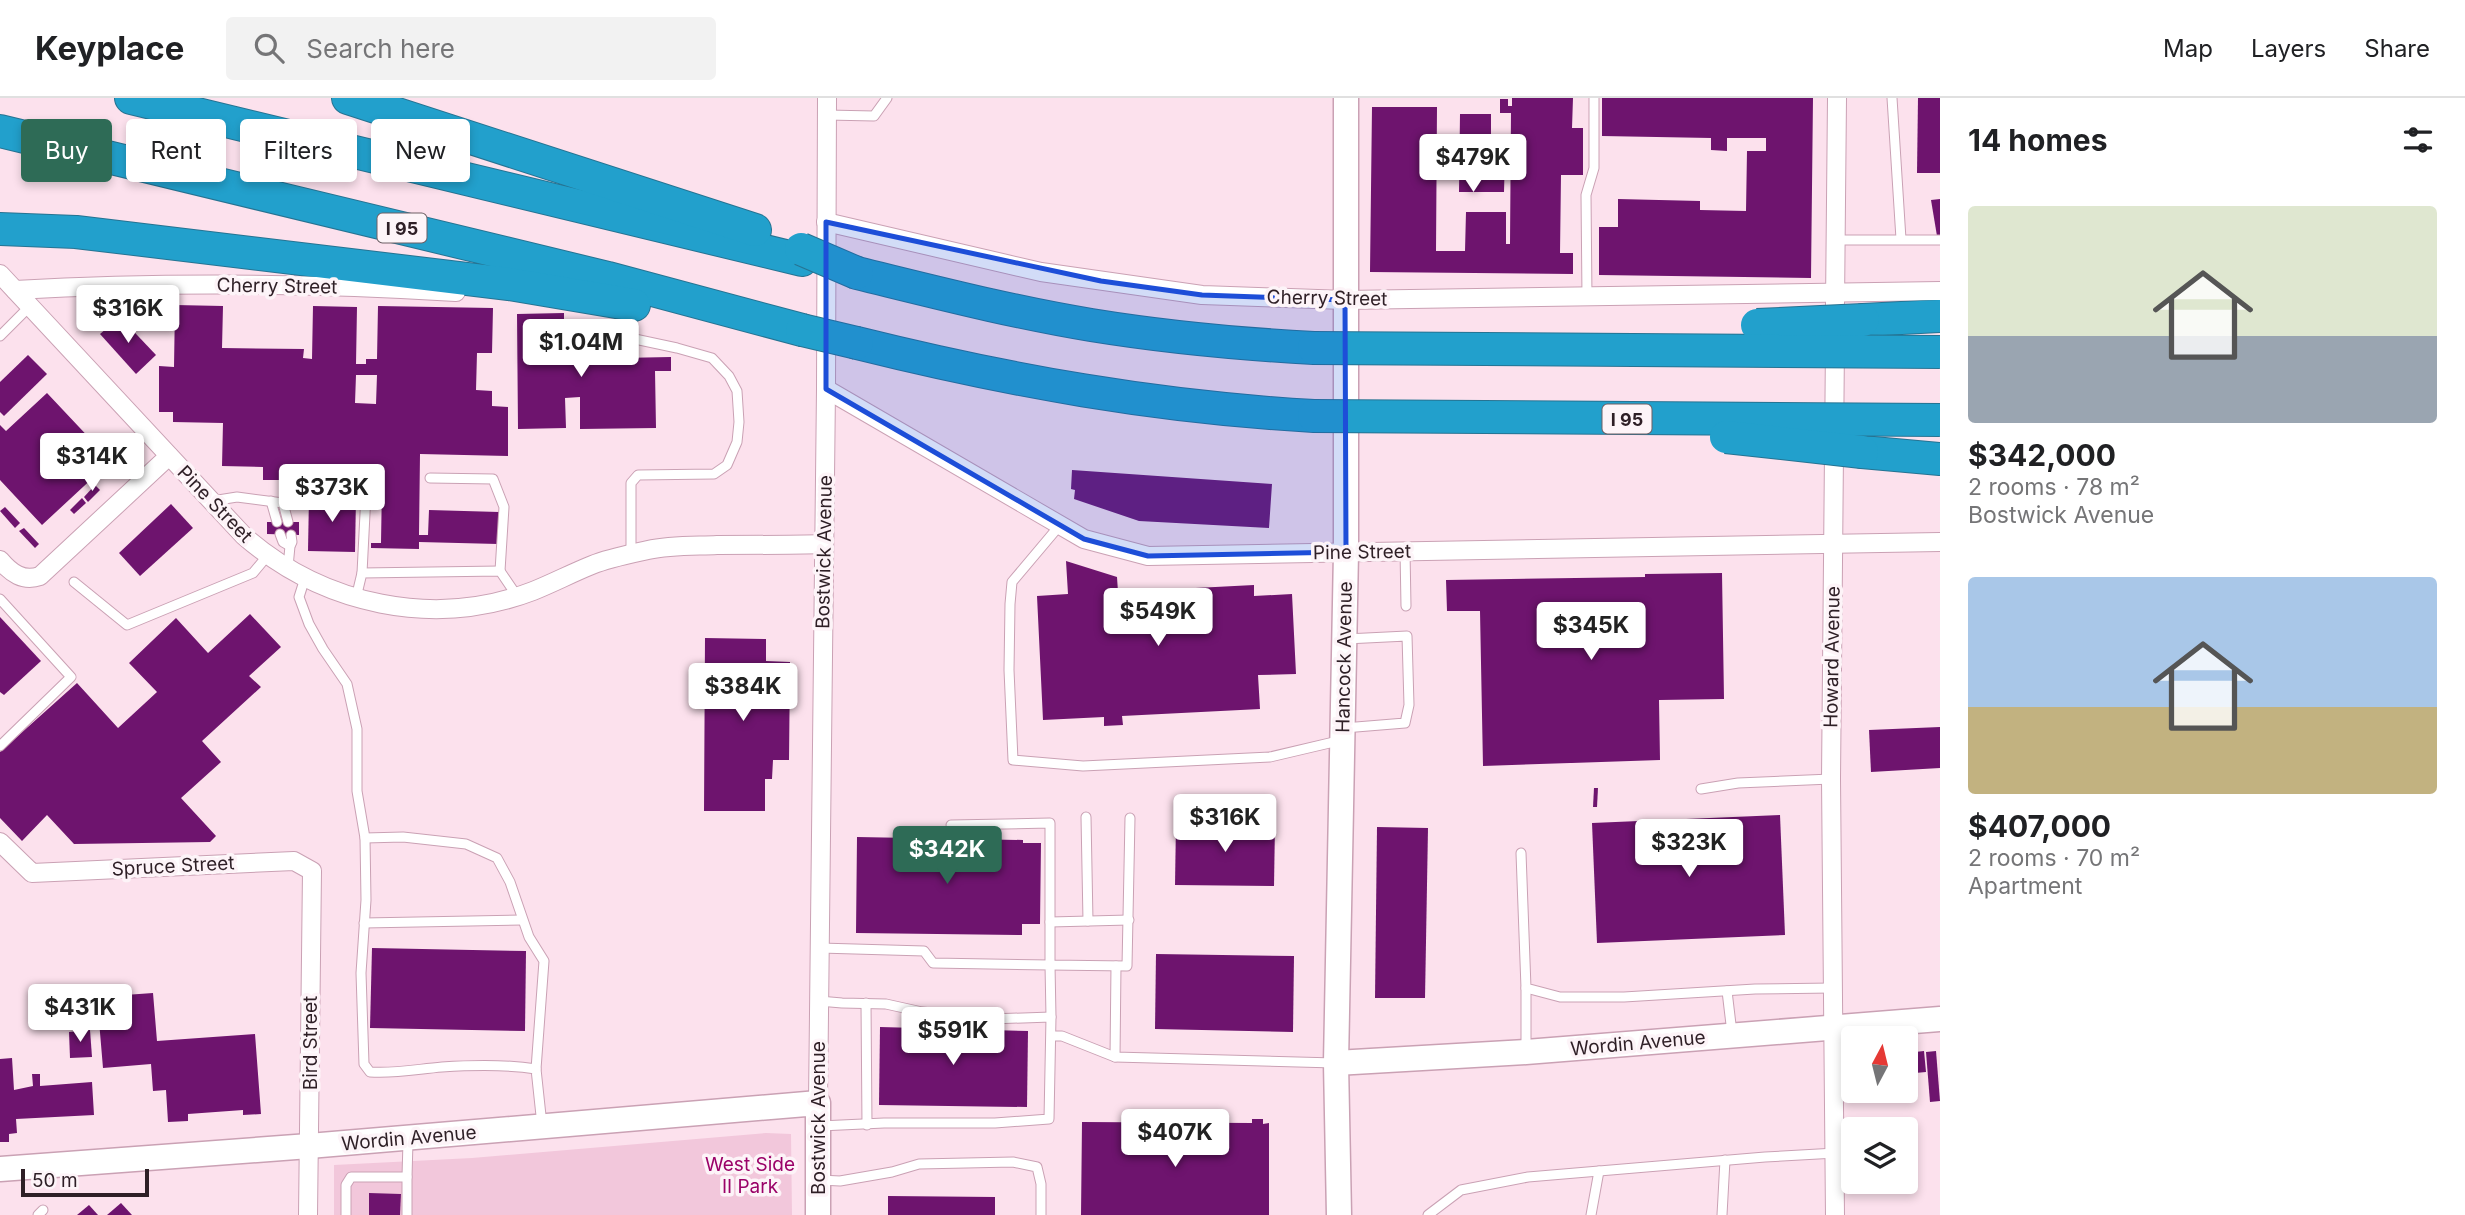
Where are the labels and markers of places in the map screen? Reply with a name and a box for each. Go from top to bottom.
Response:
pin: $479K [1424,134,1522,194]
pin: $316K [79,286,177,345]
pin: $1.04M [524,320,638,379]
pin: $314K [43,434,141,493]
pin: $373K [283,464,381,524]
pin: $549K [1109,588,1207,648]
pin: $345K [1542,602,1640,662]
pin: $384K [694,664,792,723]
pin: $316K [1176,794,1274,854]
pin: $323K [1640,820,1738,879]
pin: $342K [898,826,996,886]
pin: $431K [31,984,129,1044]
pin: $591K [904,1007,1002,1067]
pin: $407K [1126,1110,1224,1169]

